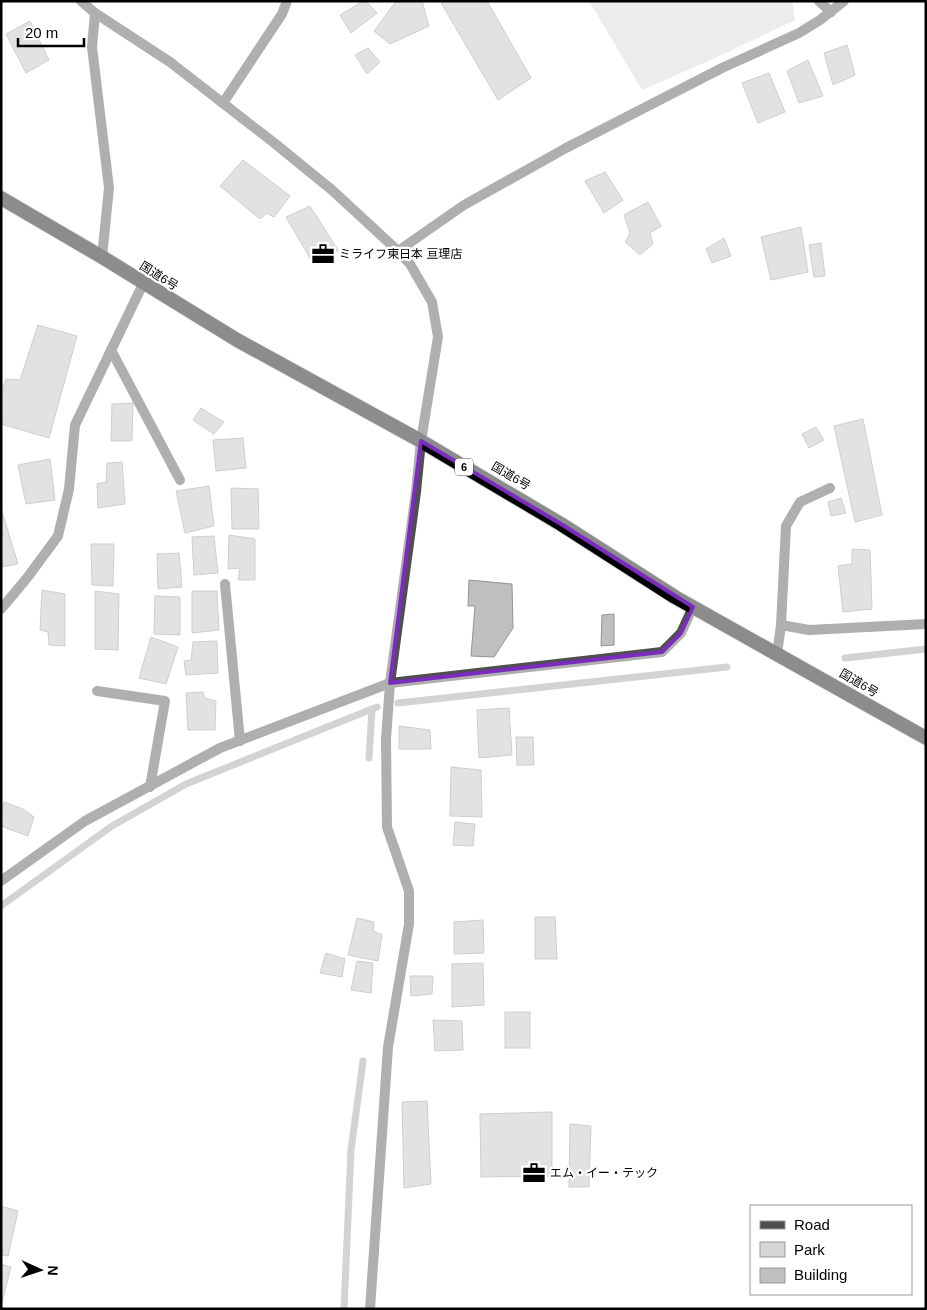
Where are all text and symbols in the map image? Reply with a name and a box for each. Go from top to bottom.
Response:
scale bar [18,15,84,47]
text: 20 m [25,24,58,41]
office icon: ミライフ東日本 亘理店 [310,241,336,267]
place label: ミライフ東日本 亘理店 [339,247,462,261]
street label: 国道6号 [137,259,181,293]
road number: 6 [455,458,473,476]
street label: 国道6号 [489,459,533,493]
street label: 国道6号 [837,666,881,700]
office icon: エム・イー・テック [521,1160,547,1186]
place label: エム・イー・テック [550,1166,658,1180]
legend [750,1205,912,1295]
text: Road [794,1216,830,1233]
text: Park [794,1241,825,1258]
north arrow [15,1245,65,1295]
text: N [45,1265,61,1276]
text: Building [794,1266,847,1283]

